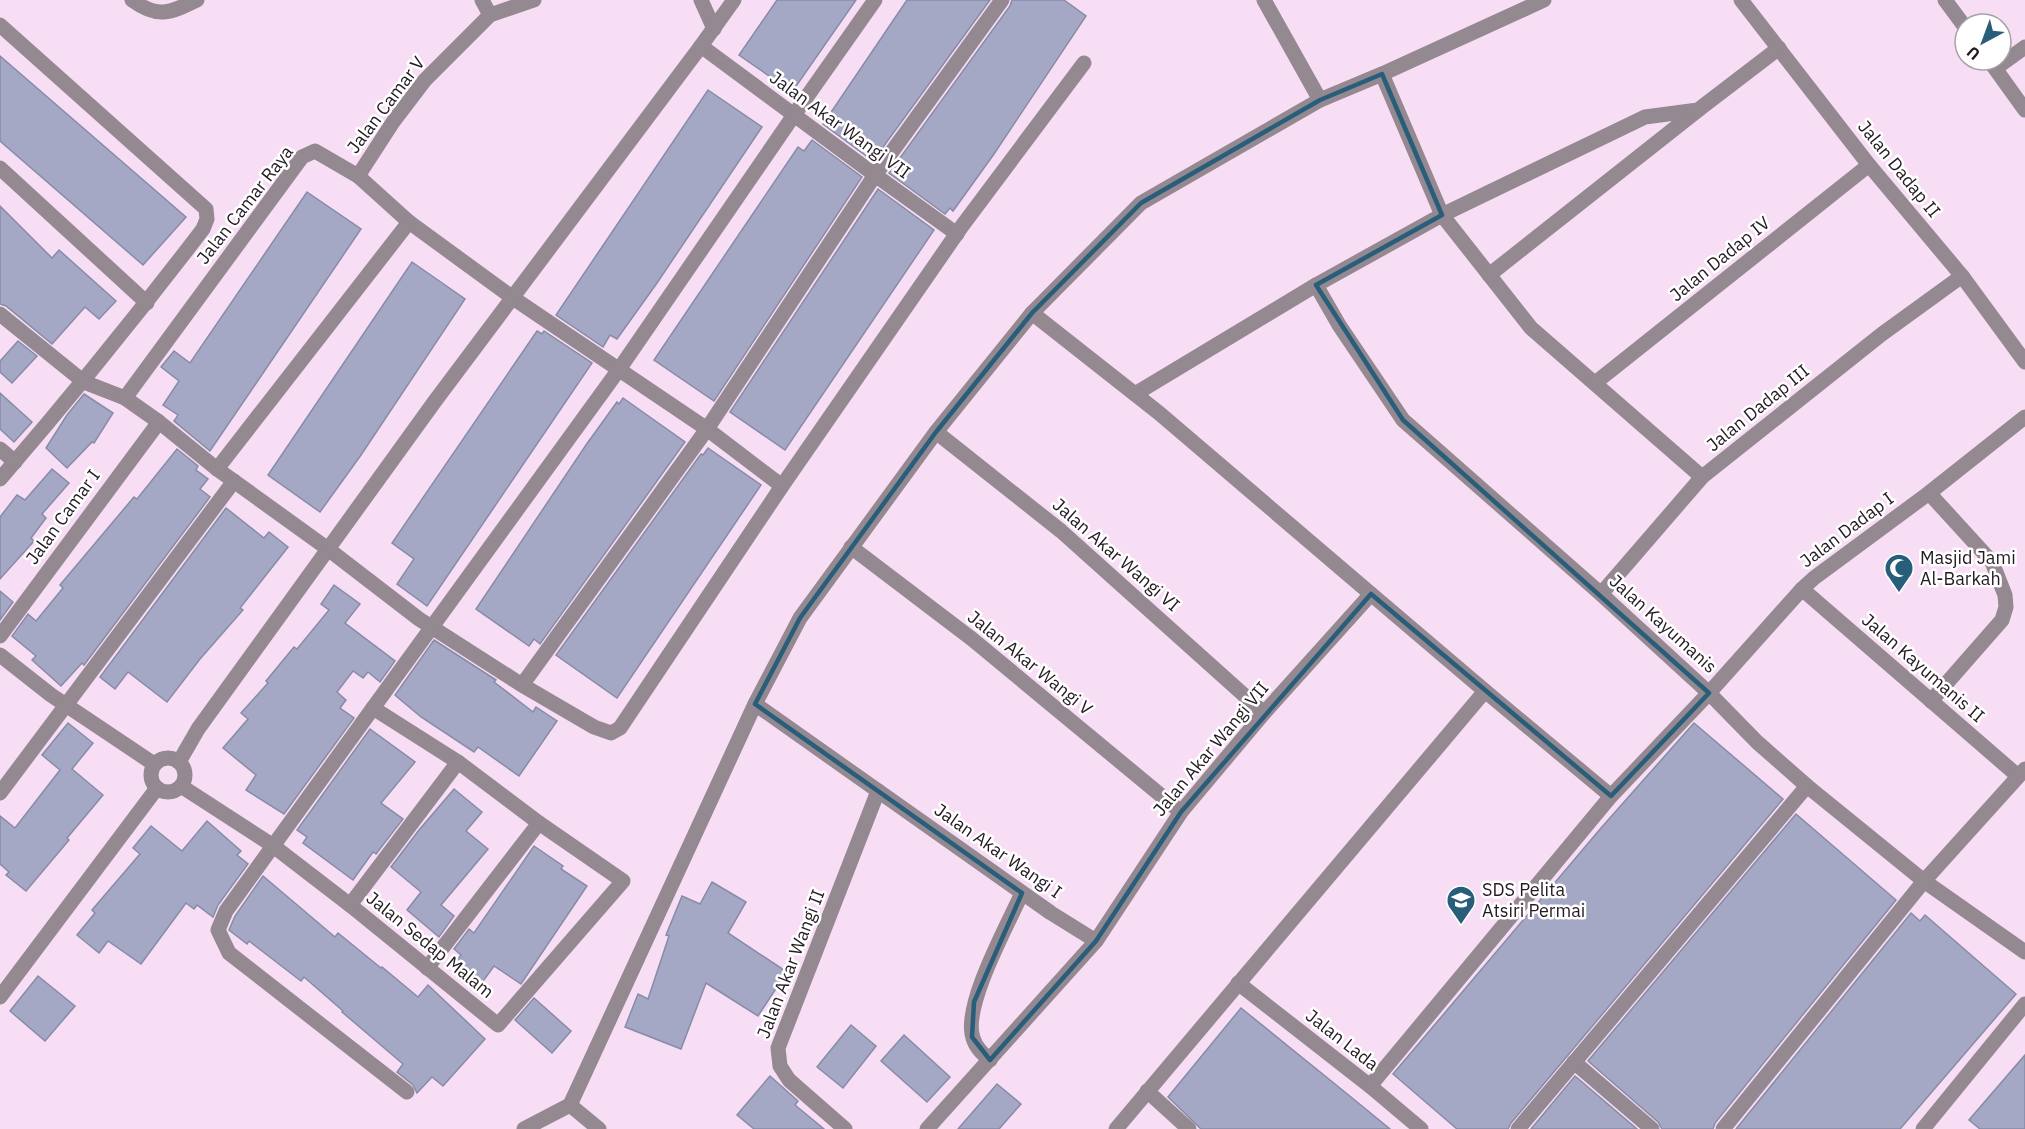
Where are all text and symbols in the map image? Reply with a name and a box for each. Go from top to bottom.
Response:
north arrow [1953,12,2013,72]
text: U [1962,42,1984,65]
street label: Jalan Camar V [342,52,430,158]
street label: Jalan Akar Wangi VII [765,66,915,183]
street label: Jalan Dadap II [1853,115,1946,222]
street label: Jalan Camar Raya [191,141,298,268]
street label: Jalan Dadap IV [1665,211,1774,306]
street label: Jalan Dadap III [1702,359,1814,456]
street label: Jalan Camar I [20,465,105,569]
street label: Jalan Dadap I [1795,487,1898,572]
street label: Jalan Akar Wangi VI [1048,493,1185,616]
place label: Masjid Jami Al-Barkah [1920,546,2016,590]
mosque icon: Masjid Jami Al-Barkah [1883,552,1915,594]
street label: Jalan Kayumanis [1605,569,1722,678]
street label: Jalan Akar Wangi V [963,605,1097,720]
street label: Jalan Kayumanis II [1857,608,1989,727]
street label: Jalan Akar Wangi VII [1148,677,1274,821]
street label: Jalan Akar Wangi I [930,798,1066,903]
place label: SDS Pelita Atsiri Permai [1482,878,1585,922]
school or university icon: SDS Pelita Atsiri Permai [1445,884,1477,926]
street label: Jalan Sedap Malam [362,886,499,1003]
street label: Jalan Akar Wangi II [752,886,829,1041]
street label: Jalan Lada [1301,1004,1384,1076]

